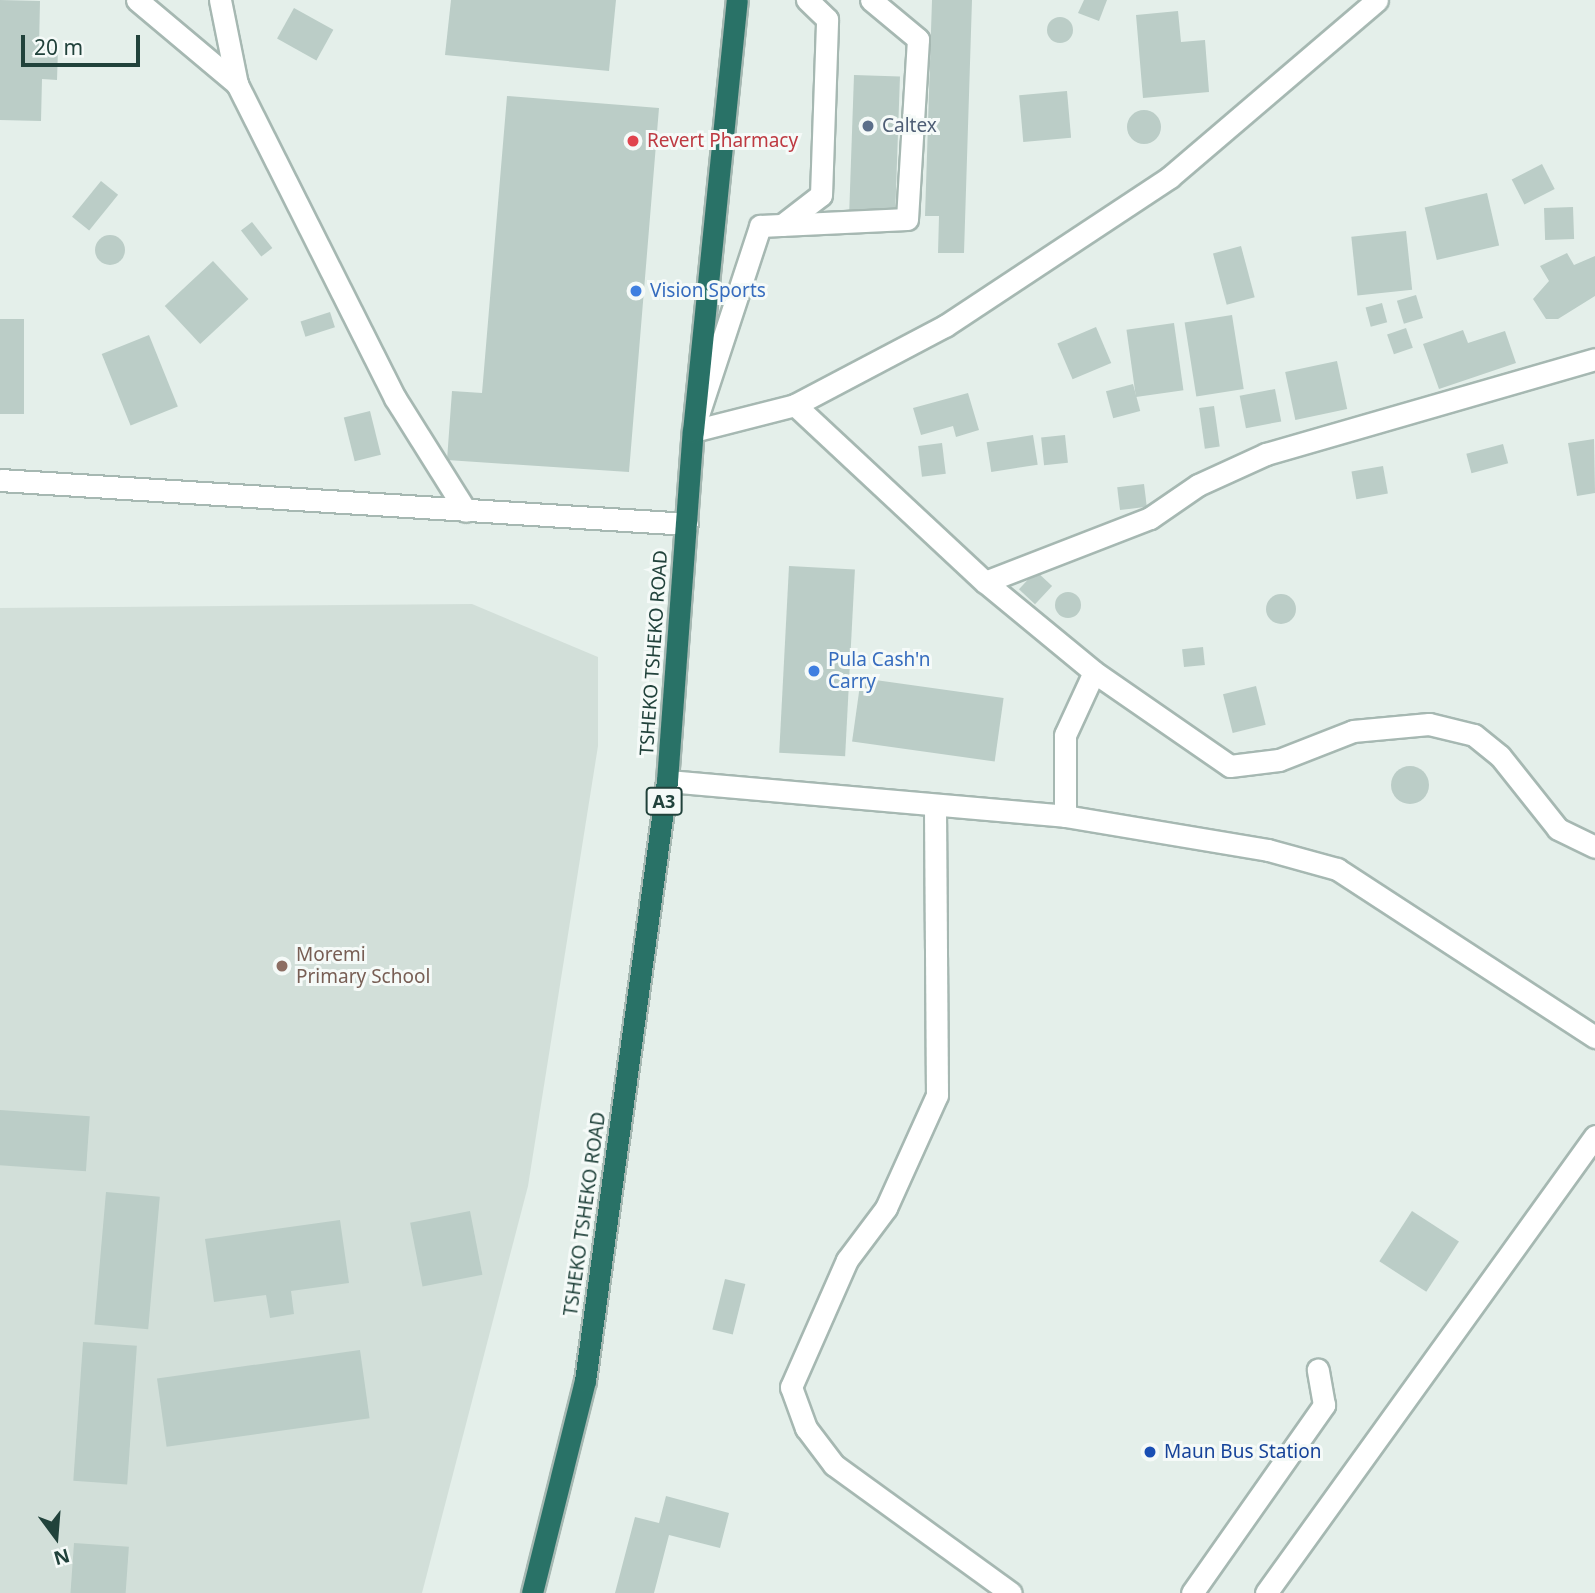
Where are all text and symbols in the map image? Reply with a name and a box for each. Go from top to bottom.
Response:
scale bar [24,21,144,65]
text: 20 m [34,33,83,61]
place label: Caltex [882,115,937,137]
marker: Caltex [860,118,876,134]
place label: Revert Pharmacy [647,130,798,152]
marker: Revert Pharmacy [625,133,641,149]
place label: Vision Sports [650,280,766,302]
marker: Vision Sports [628,283,644,299]
street label: TSHEKO TSHEKO ROAD [635,550,673,756]
place label: Pula Cash'n Carry [828,649,931,693]
marker: Pula Cash'n Carry [806,663,822,679]
road number: A3 [645,786,683,816]
place label: Moremi Primary School [296,944,430,988]
marker: Moremi Primary School [274,958,290,974]
street label: TSHEKO TSHEKO ROAD [559,1110,611,1318]
place label: Maun Bus Station [1164,1441,1321,1463]
marker: Maun Bus Station [1142,1444,1158,1460]
north arrow [21,1502,91,1572]
text: N [51,1543,73,1572]

